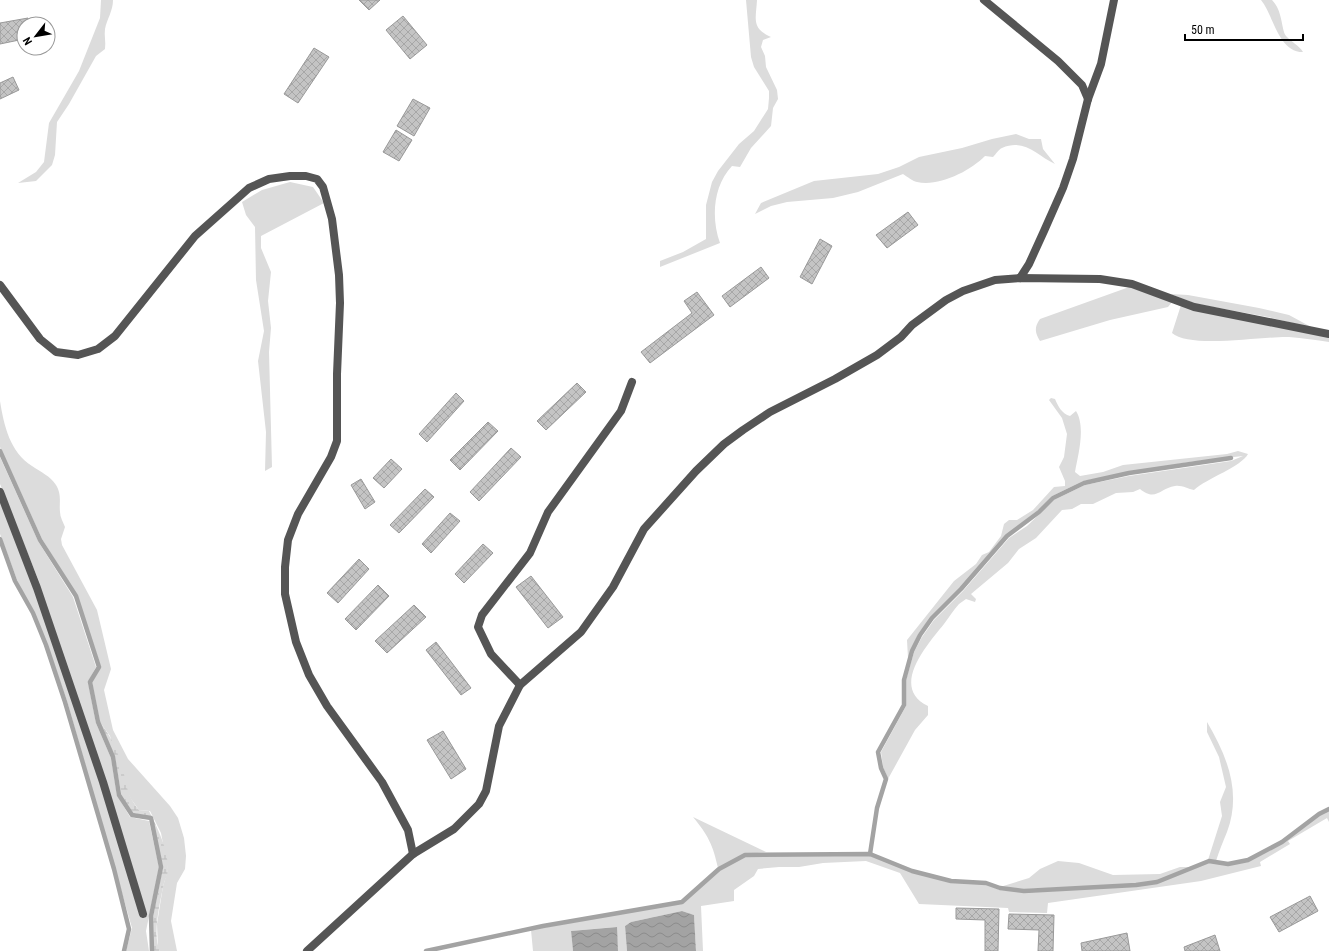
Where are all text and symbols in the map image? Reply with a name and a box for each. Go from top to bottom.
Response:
north arrow [16,16,56,56]
scale bar [1185,16,1303,42]
text: 50 m [1191,23,1215,37]
text: N [20,34,35,47]

